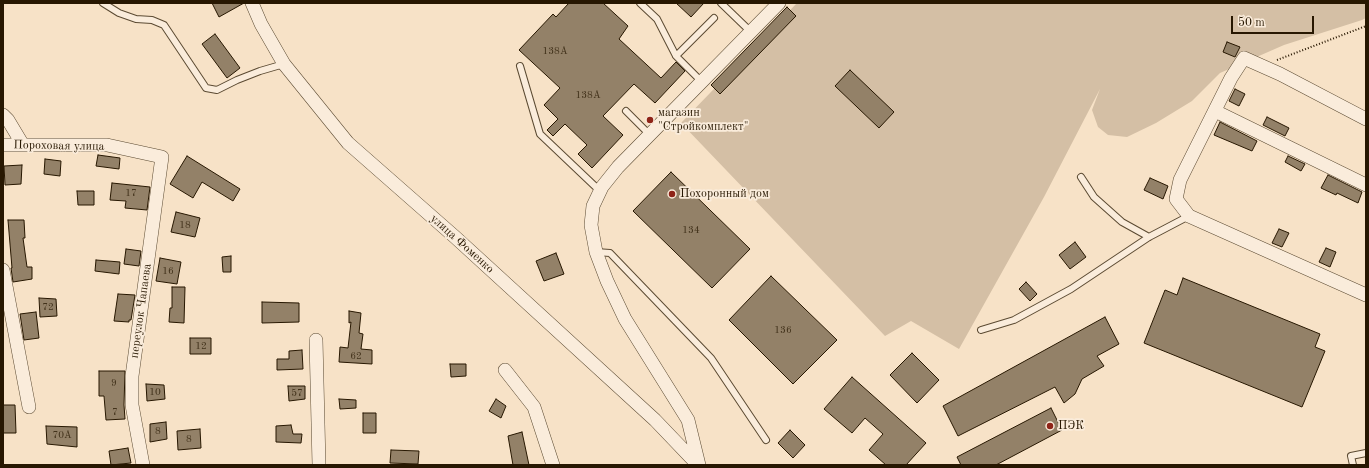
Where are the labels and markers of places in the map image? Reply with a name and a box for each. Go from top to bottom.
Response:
place label: магазин "Стройкомплект" [658,106,749,134]
marker: магазин "Стройкомплект" [645,115,655,125]
place label: Похоронный дом [680,187,769,201]
marker: Похоронный дом [667,189,677,199]
place label: ПЭК [1058,419,1084,433]
marker: ПЭК [1045,421,1055,431]

